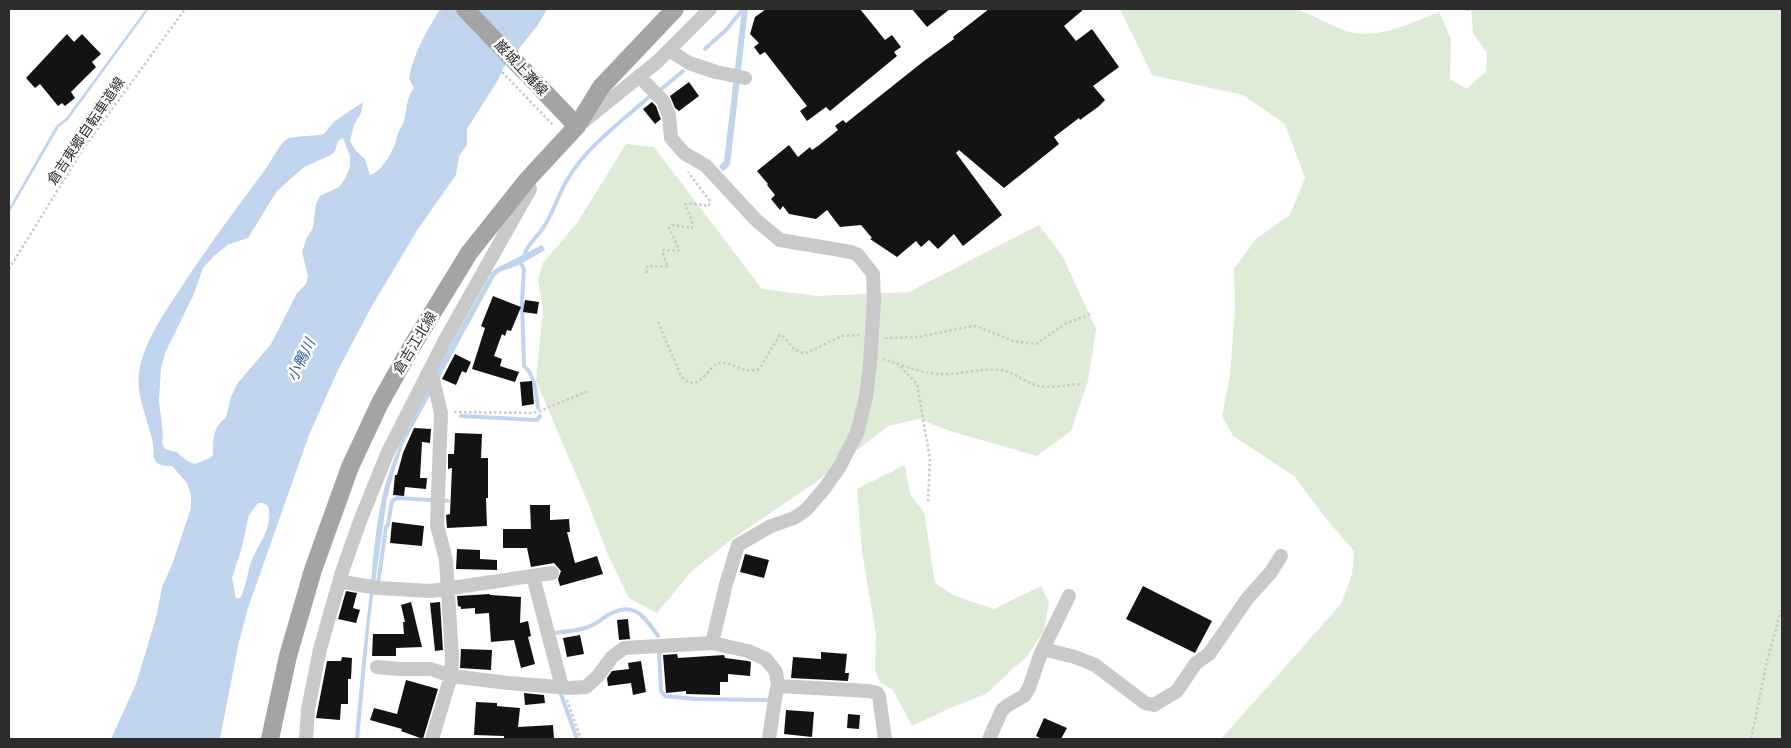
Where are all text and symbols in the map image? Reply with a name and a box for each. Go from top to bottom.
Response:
street label: 巌城上灘線 [491,37,551,99]
street label: 倉吉東郷自転車道線 [44,74,128,188]
street label: 倉吉江北線 [390,309,440,377]
water label: 小鴨川 [283,334,320,384]

